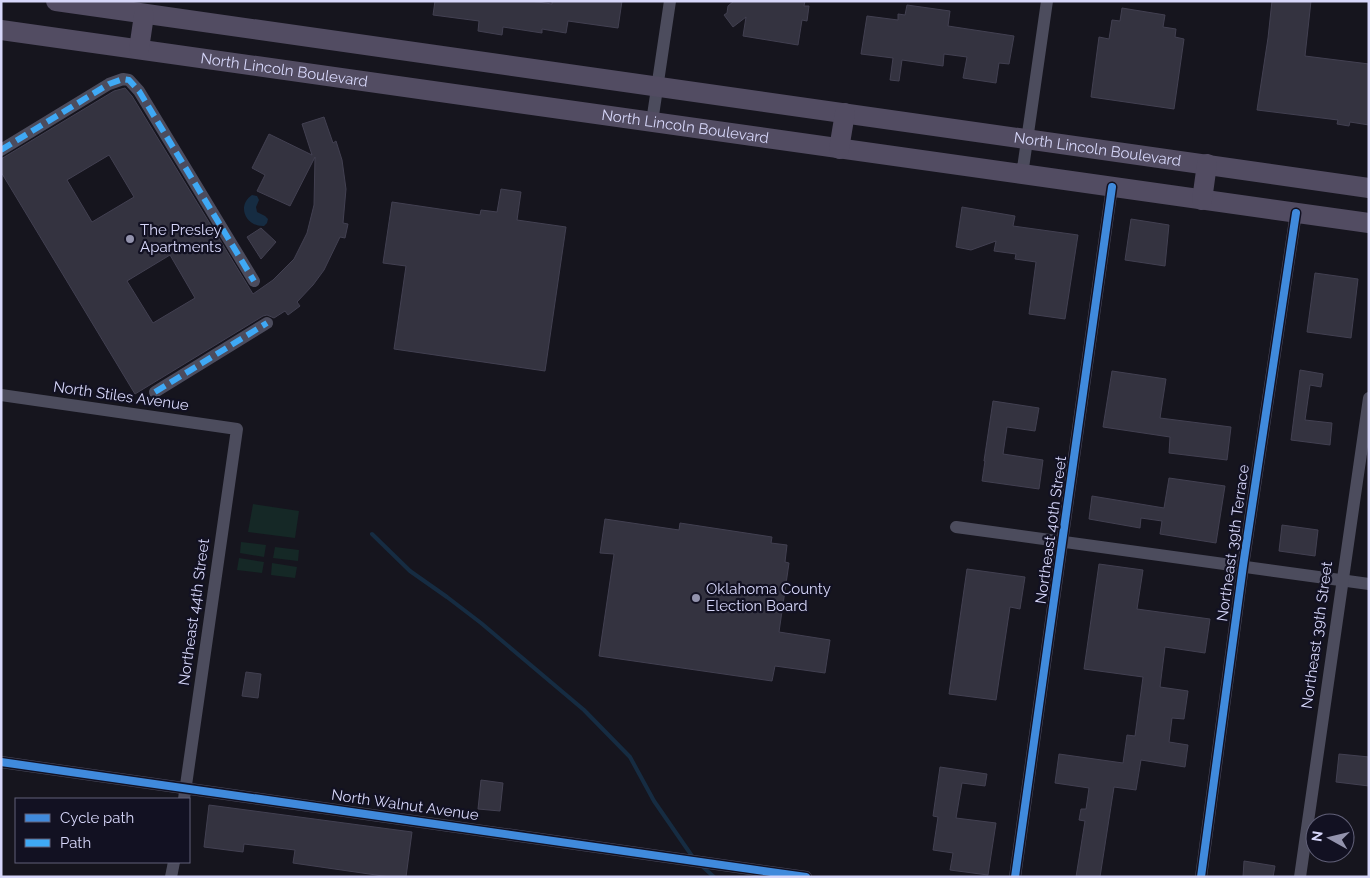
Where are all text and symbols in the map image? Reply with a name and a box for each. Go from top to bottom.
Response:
street label: North Lincoln Boulevard [199,49,369,91]
street label: North Lincoln Boulevard [600,106,770,147]
street label: North Lincoln Boulevard [1013,129,1182,170]
place label: The Presley Apartments [140,221,222,256]
marker: The Presley Apartments [124,233,136,245]
street label: North Stiles Avenue [52,378,190,414]
street label: Northeast 40th Street [1032,455,1070,605]
street label: Northeast 39th Terrace [1213,463,1253,623]
street label: Northeast 44th Street [175,537,213,687]
street label: Northeast 39th Street [1298,560,1336,710]
place label: Oklahoma County Election Board [706,580,831,615]
marker: Oklahoma County Election Board [690,592,702,604]
street label: North Walnut Avenue [330,786,480,824]
legend [15,798,190,863]
text: Cycle path [60,809,134,827]
north arrow [1305,813,1355,863]
text: N [1308,830,1326,843]
text: Path [60,834,91,852]

